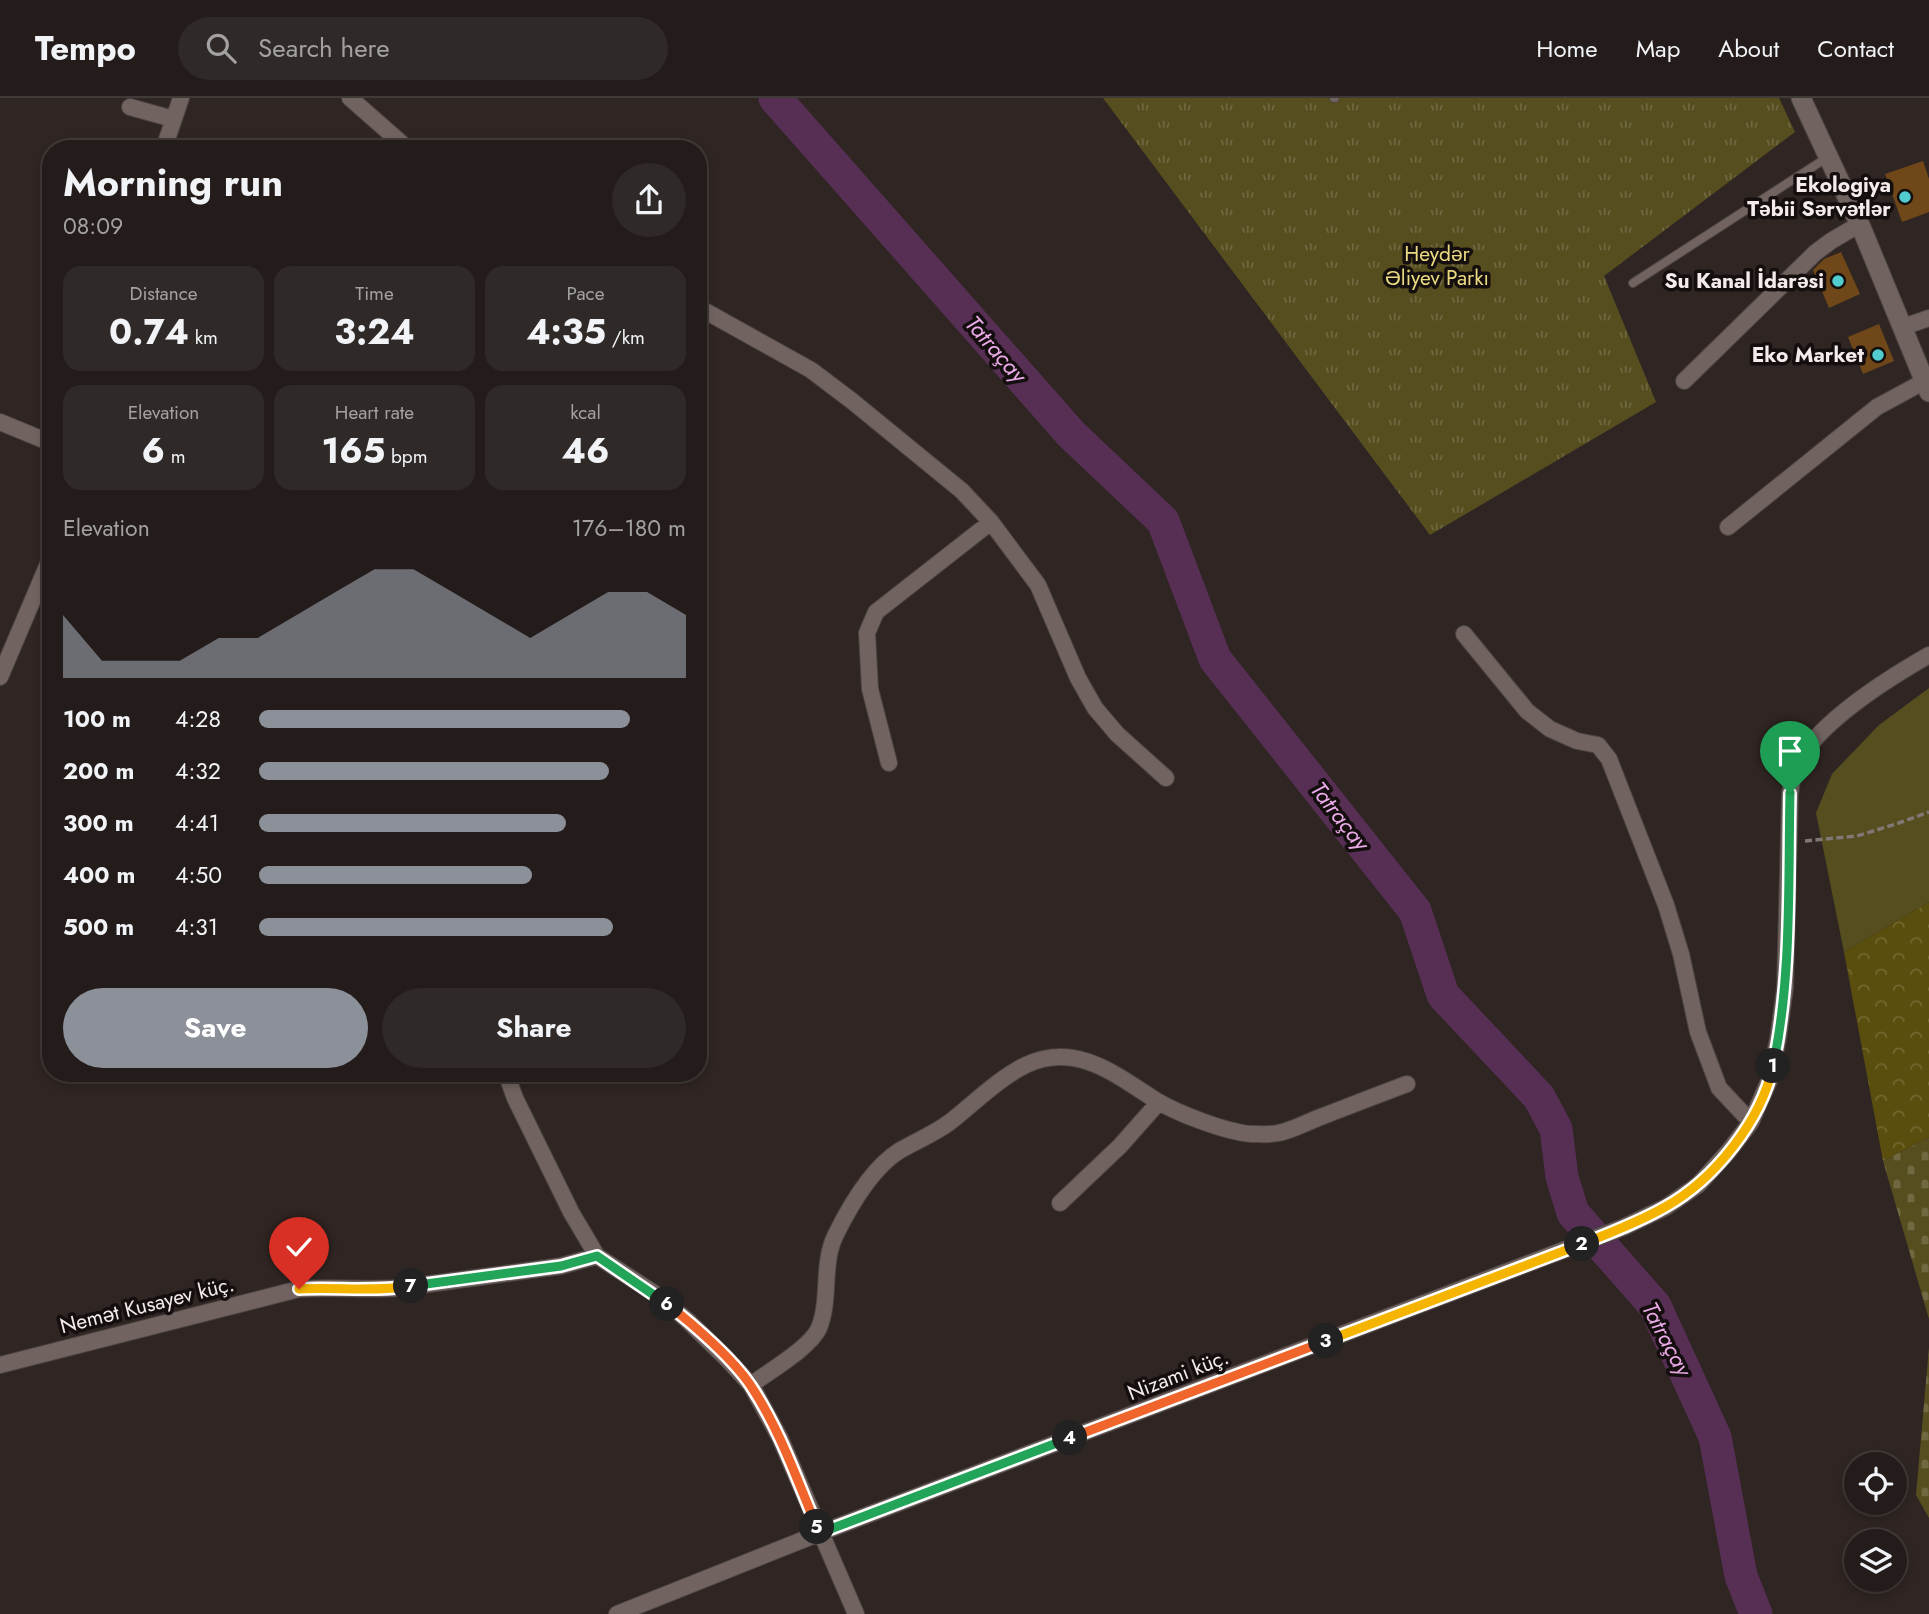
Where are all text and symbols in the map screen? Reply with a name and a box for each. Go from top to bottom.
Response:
search box [178,17,668,80]
text: Tempo [35,25,136,72]
icon: search [202,29,240,67]
text: Search here [258,29,390,67]
text: Home [1536,31,1598,66]
text: Map [1636,31,1680,66]
text: About [1718,31,1779,66]
text: Contact [1817,31,1894,66]
text: Morning run [63,155,283,210]
button: share [612,163,686,237]
place label: Ekologiya Təbii Sərvətlər [1747,170,1891,224]
marker: Ekologiya Təbii Sərvətlər [1897,189,1913,205]
text: 08:09 [63,209,123,243]
park label: Heydər Əliyev Parkı [1385,239,1489,293]
place label: Su Kanal İdarəsi [1664,266,1824,296]
marker: Su Kanal İdarəsi [1830,273,1846,289]
text: Distance [129,280,198,307]
text: Time [355,280,394,307]
text: Pace [567,280,604,307]
text: 0.74 [109,307,189,357]
text: 3:24 [334,307,415,357]
text: 4:35 [526,307,606,357]
water label: Tatraçay [957,308,1036,392]
text: km [189,324,218,351]
text: /km [606,324,645,351]
place label: Eko Market [1752,340,1864,370]
marker: Eko Market [1870,347,1886,363]
text: Elevation [128,399,199,426]
text: Heart rate [335,399,414,426]
text: kcal [570,399,601,426]
text: 6 [142,426,165,476]
text: 165 [322,426,385,476]
text: 46 [562,426,609,476]
text: m [165,443,185,470]
text: bpm [385,443,428,470]
text: Elevation [63,511,150,545]
text: 176–180 m [572,511,686,545]
text: 100 m [63,702,131,736]
text: 4:28 [175,702,221,736]
pin [1760,721,1820,793]
icon: arrive [1771,732,1809,770]
text: 200 m [63,754,134,788]
text: 4:32 [175,754,221,788]
water label: Tatraçay [1302,774,1379,860]
text: 300 m [63,806,134,840]
text: 4:41 [175,806,219,840]
text: 400 m [63,858,135,892]
text: 4:50 [175,858,222,892]
text: 500 m [63,910,134,944]
text: 4:31 [175,910,218,944]
button: Save [63,988,368,1068]
button: Share [382,988,686,1068]
pin: 1 [1756,1048,1790,1084]
text: 1 [1768,1052,1777,1079]
pin [269,1217,329,1289]
pin: 2 [1564,1226,1600,1262]
icon: check [280,1228,318,1266]
text: 2 [1575,1230,1588,1257]
pin: 7 [394,1268,428,1304]
street label: Nemət Kusayev küç. [57,1269,237,1341]
text: 7 [405,1272,416,1299]
pin: 6 [650,1286,684,1322]
text: 6 [660,1290,673,1317]
water label: Tatraçay [1633,1296,1702,1384]
pin: 3 [1308,1324,1344,1358]
text: 3 [1320,1327,1331,1354]
street label: Nizami küç. [1123,1342,1233,1408]
pin: 4 [1052,1420,1088,1456]
text: 4 [1063,1424,1076,1451]
map controls [1844,1452,1907,1592]
button: locate [1844,1452,1907,1515]
pin: 5 [800,1510,834,1544]
text: 5 [810,1513,823,1540]
button: layers [1844,1529,1907,1592]

